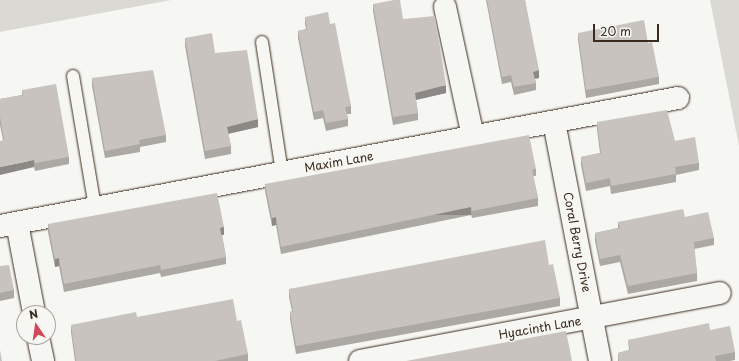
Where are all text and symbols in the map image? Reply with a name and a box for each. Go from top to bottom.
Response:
scale bar [595,16,661,42]
text: 20 m [600,22,631,40]
street label: Maxim Lane [303,149,375,175]
street label: Coral Berry Drive [560,190,594,294]
north arrow [16,305,56,345]
text: N [27,305,40,323]
street label: Hyacinth Lane [497,314,583,342]

